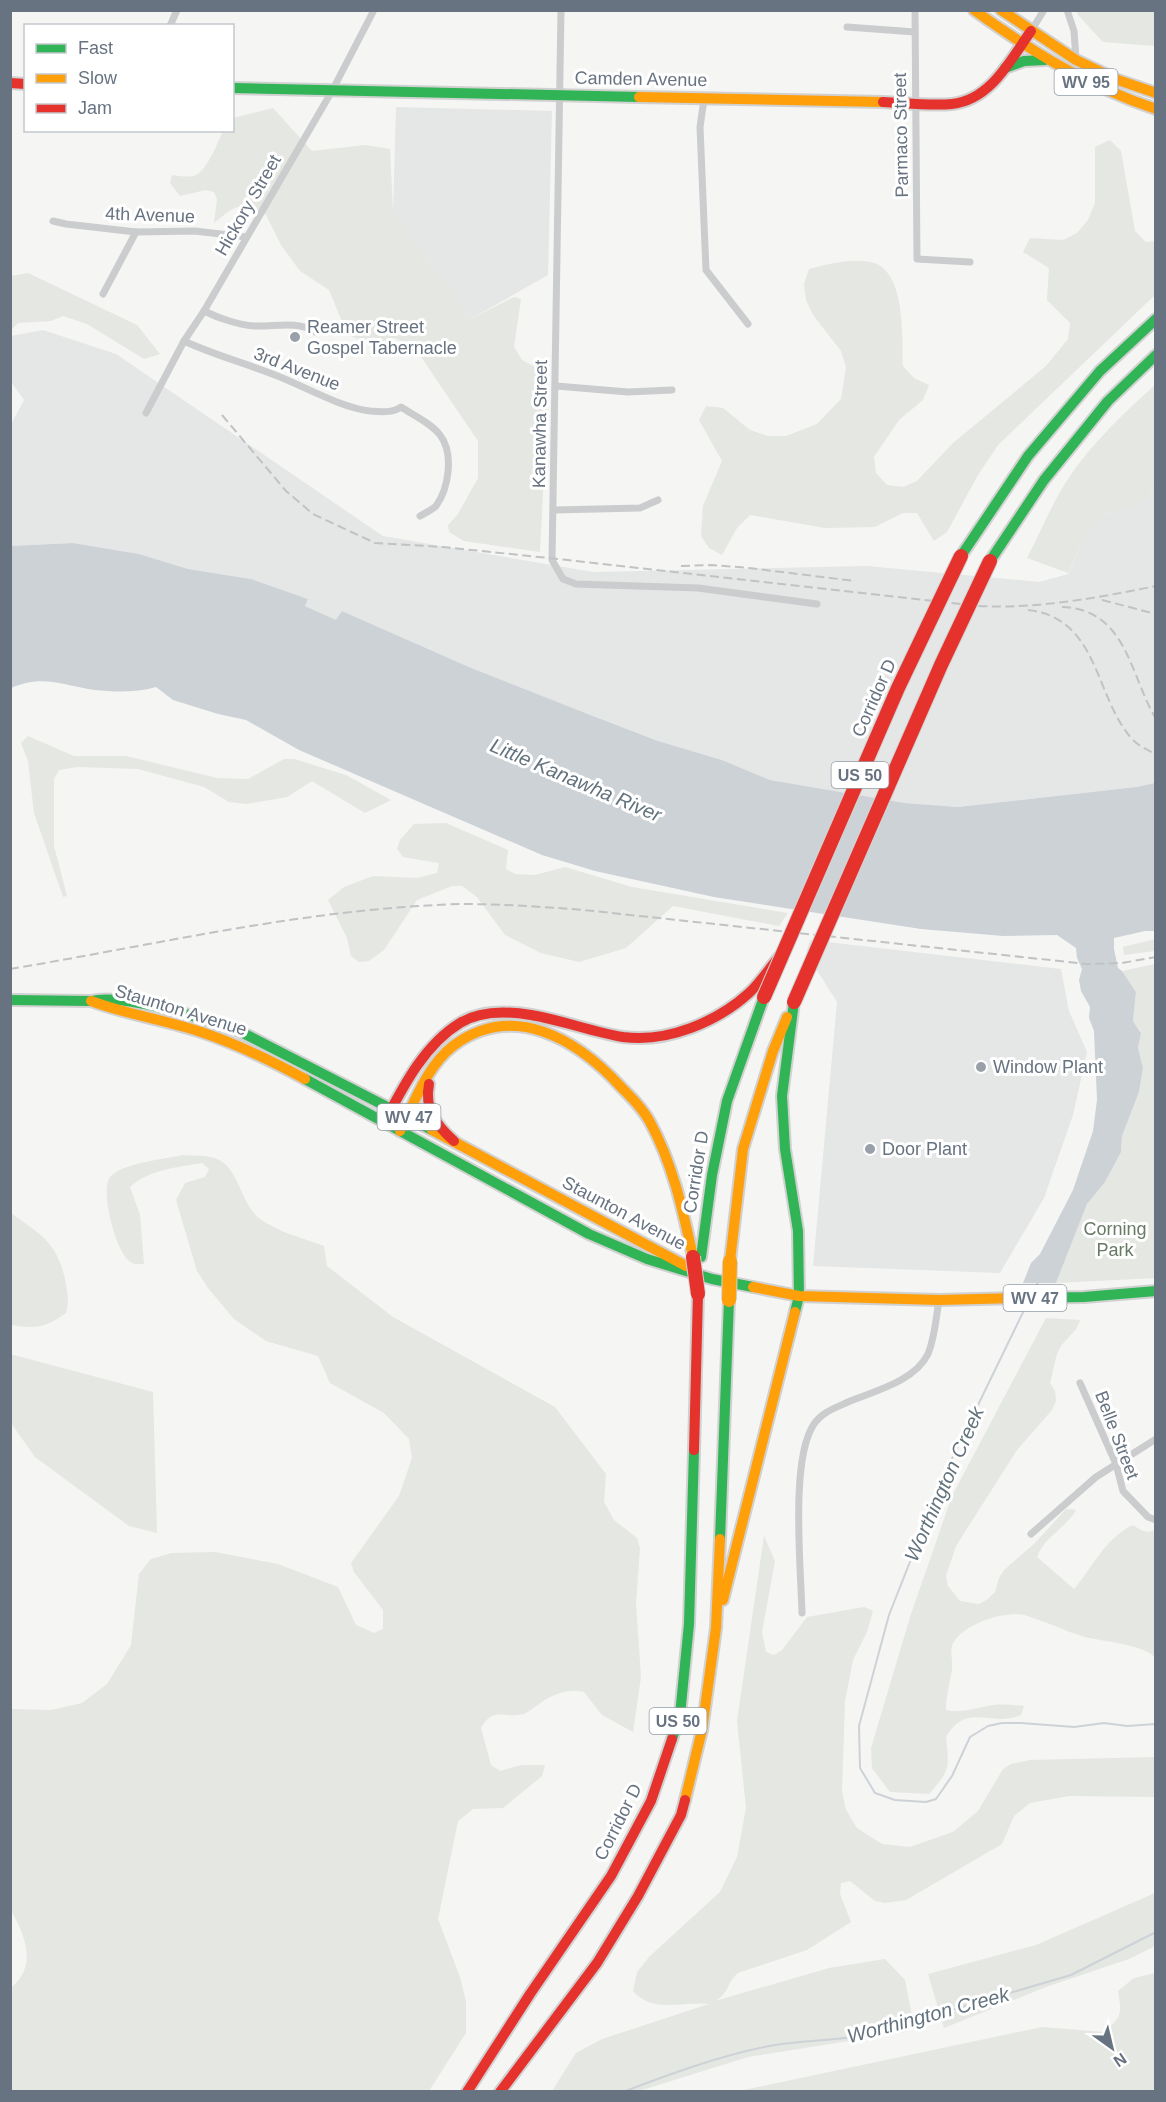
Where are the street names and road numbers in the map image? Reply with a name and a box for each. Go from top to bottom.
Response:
street label: Camden Avenue [574,68,708,90]
road number: WV 95 [1054,69,1118,95]
street label: Parmaco Street [890,72,912,198]
street label: Hickory Street [211,151,285,259]
street label: 4th Avenue [105,203,195,227]
street label: 3rd Avenue [251,343,343,395]
street label: Kanawha Street [529,360,551,488]
street label: Corridor D [848,656,900,740]
road number: US 50 [832,762,888,788]
street label: Staunton Avenue [113,980,249,1040]
road number: WV 47 [378,1104,440,1130]
street label: Corridor D [680,1129,712,1215]
street label: Staunton Avenue [559,1172,689,1254]
road number: WV 47 [1004,1285,1066,1311]
street label: Belle Street [1091,1388,1143,1482]
road number: US 50 [650,1708,706,1734]
street label: Corridor D [590,1780,646,1864]

